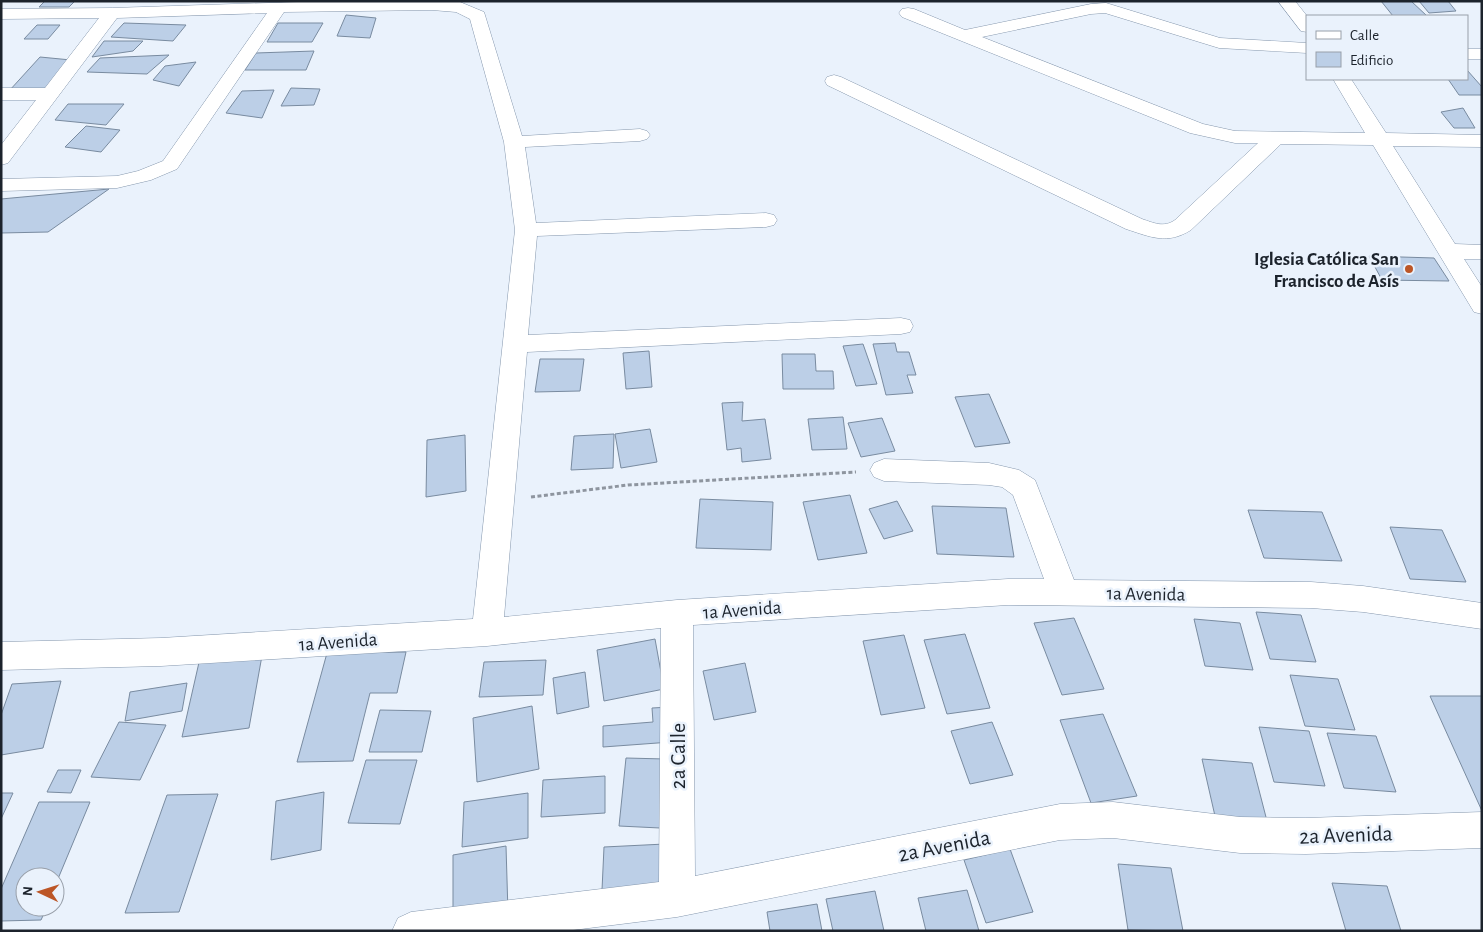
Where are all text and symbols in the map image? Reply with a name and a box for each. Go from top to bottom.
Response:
legend [1306,15,1468,80]
text: Calle [1350,28,1379,43]
text: Edificio [1350,53,1393,68]
place label: Iglesia Católica San Francisco de Asís [1254,250,1399,291]
marker: Iglesia Católica San Francisco de Asís [1403,263,1415,275]
street label: 1a Avenida [1107,584,1186,605]
street label: 1a Avenida [702,598,782,623]
street label: 1a Avenida [298,630,378,655]
street label: 2a Calle [667,723,689,789]
street label: 2a Avenida [1299,822,1393,848]
street label: 2a Avenida [896,826,992,866]
north arrow [15,867,65,917]
text: N [21,886,35,897]

